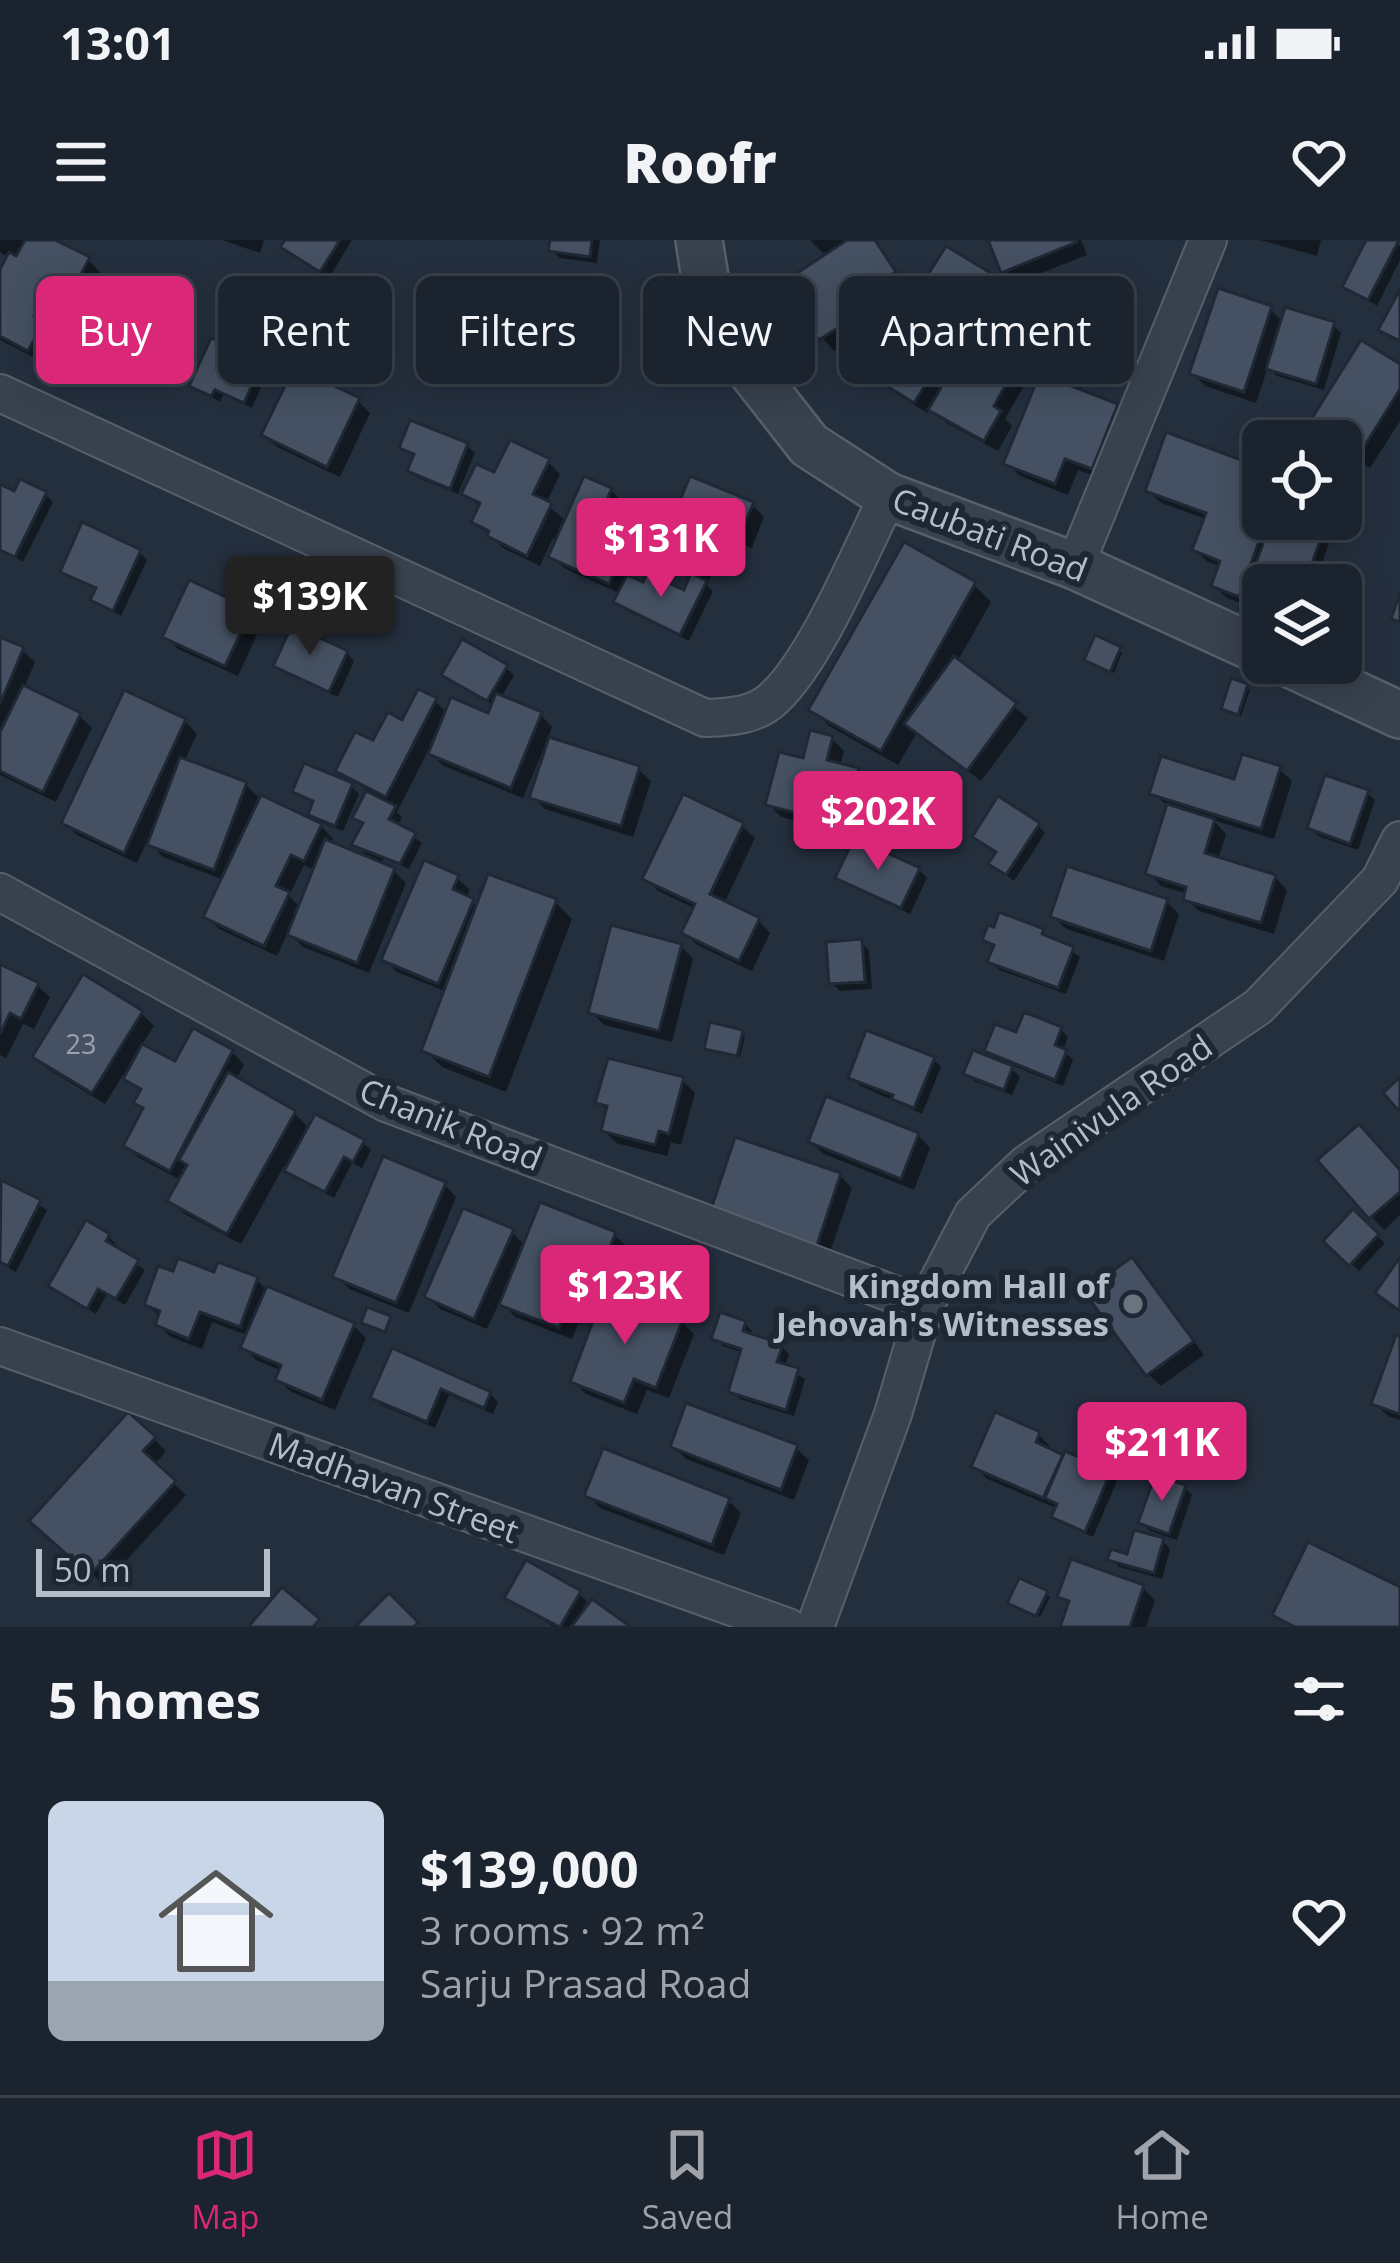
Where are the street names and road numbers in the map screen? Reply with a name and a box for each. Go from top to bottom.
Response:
street label: Caubati Road [886,476,1094,592]
street label: Wainivula Road [1001,1024,1221,1196]
street label: Chanik Road [353,1067,549,1181]
street label: Madhavan Street [263,1421,525,1553]

